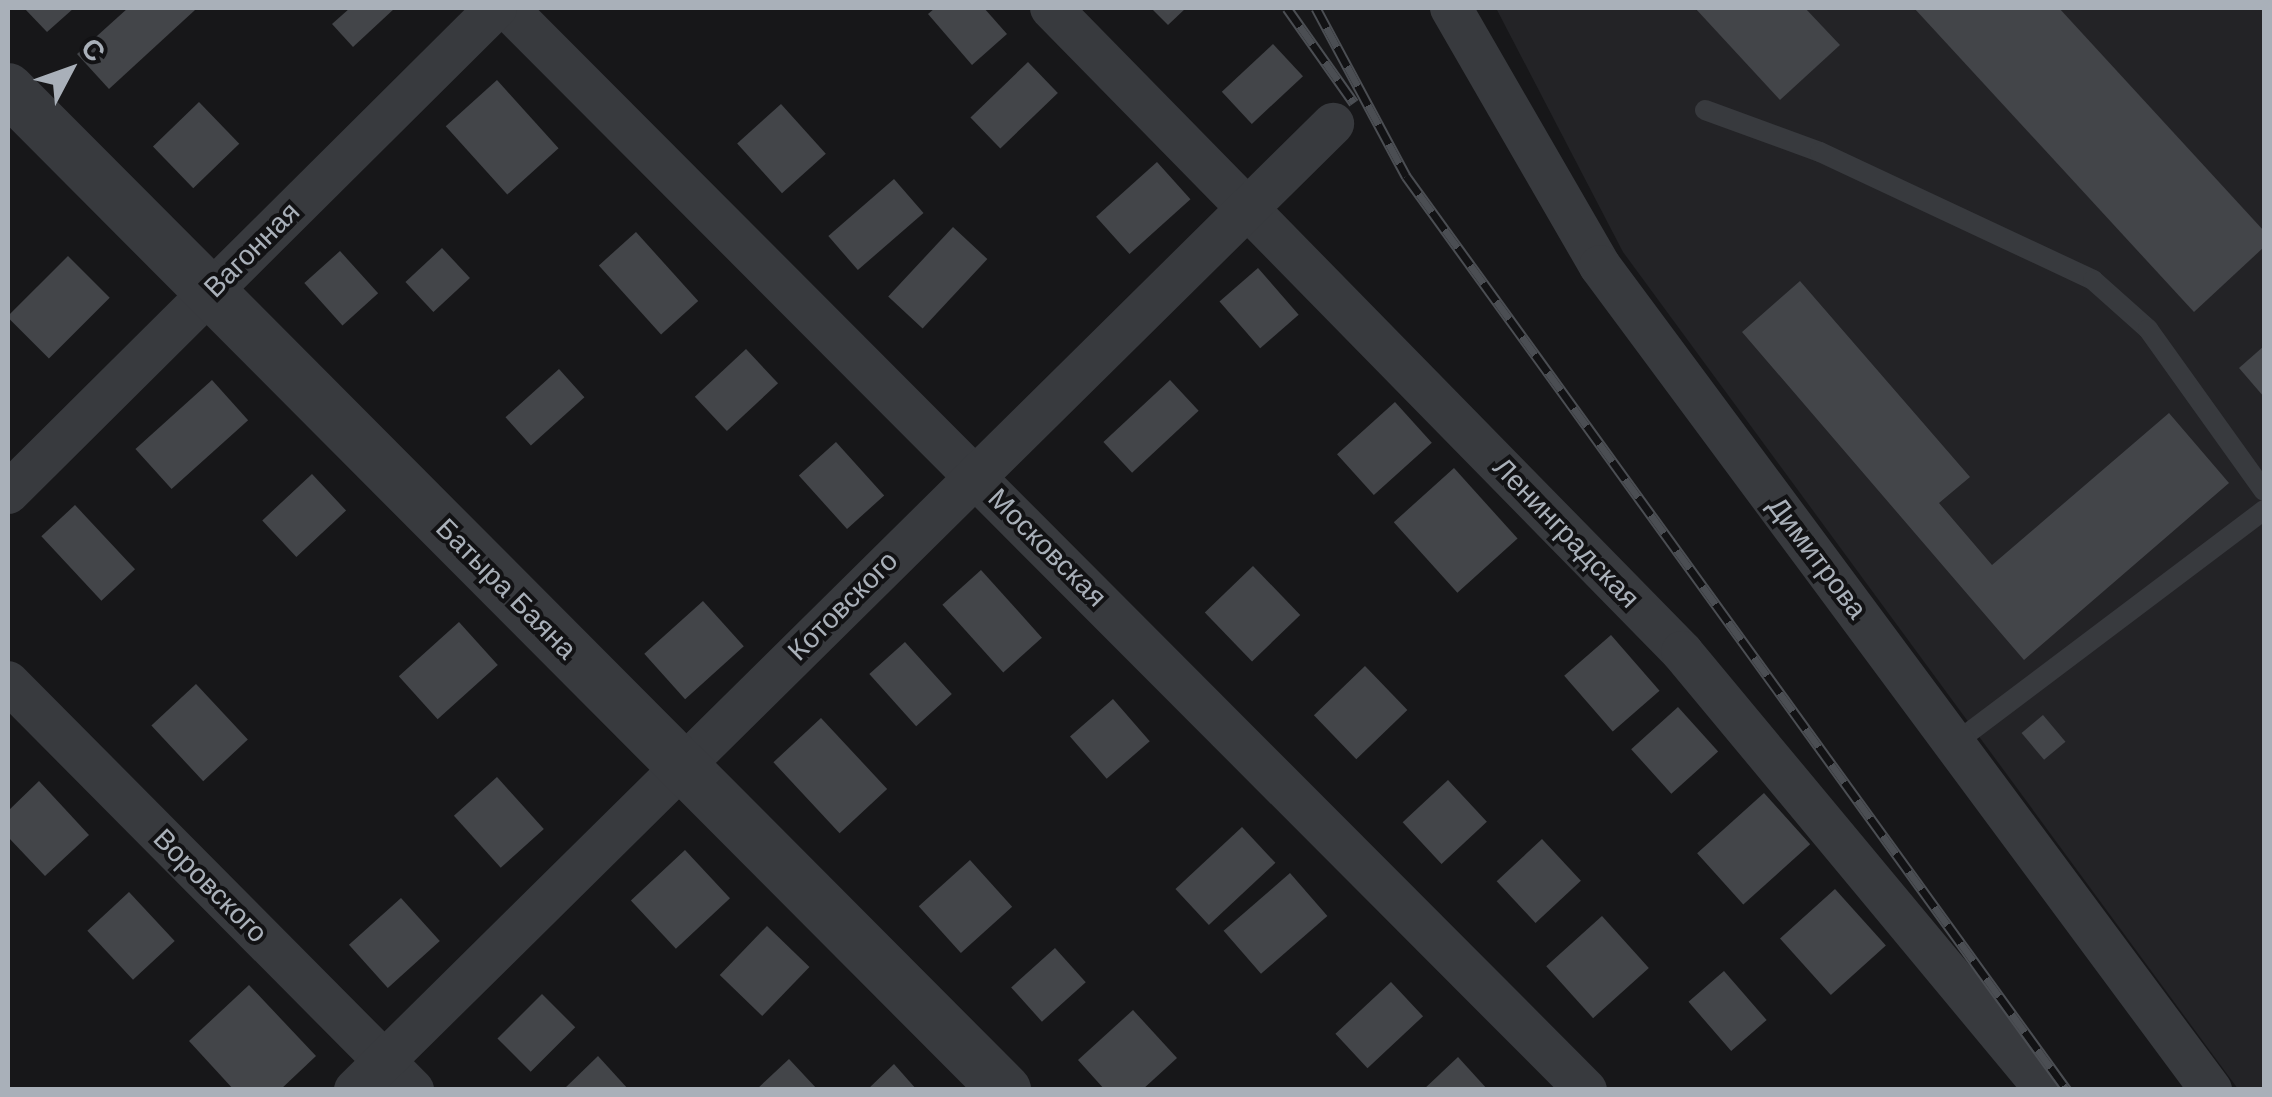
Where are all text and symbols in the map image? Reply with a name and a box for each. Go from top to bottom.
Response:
north arrow [20,20,120,120]
text: С [72,30,114,70]
street label: Вагонная [197,195,307,305]
street label: Ленинградская [1486,451,1646,615]
street label: Московская [981,482,1113,614]
street label: Димитрова [1760,491,1874,625]
street label: Батыра Баяна [429,512,583,666]
street label: Котовского [781,544,905,668]
street label: Воровского [146,822,274,950]

